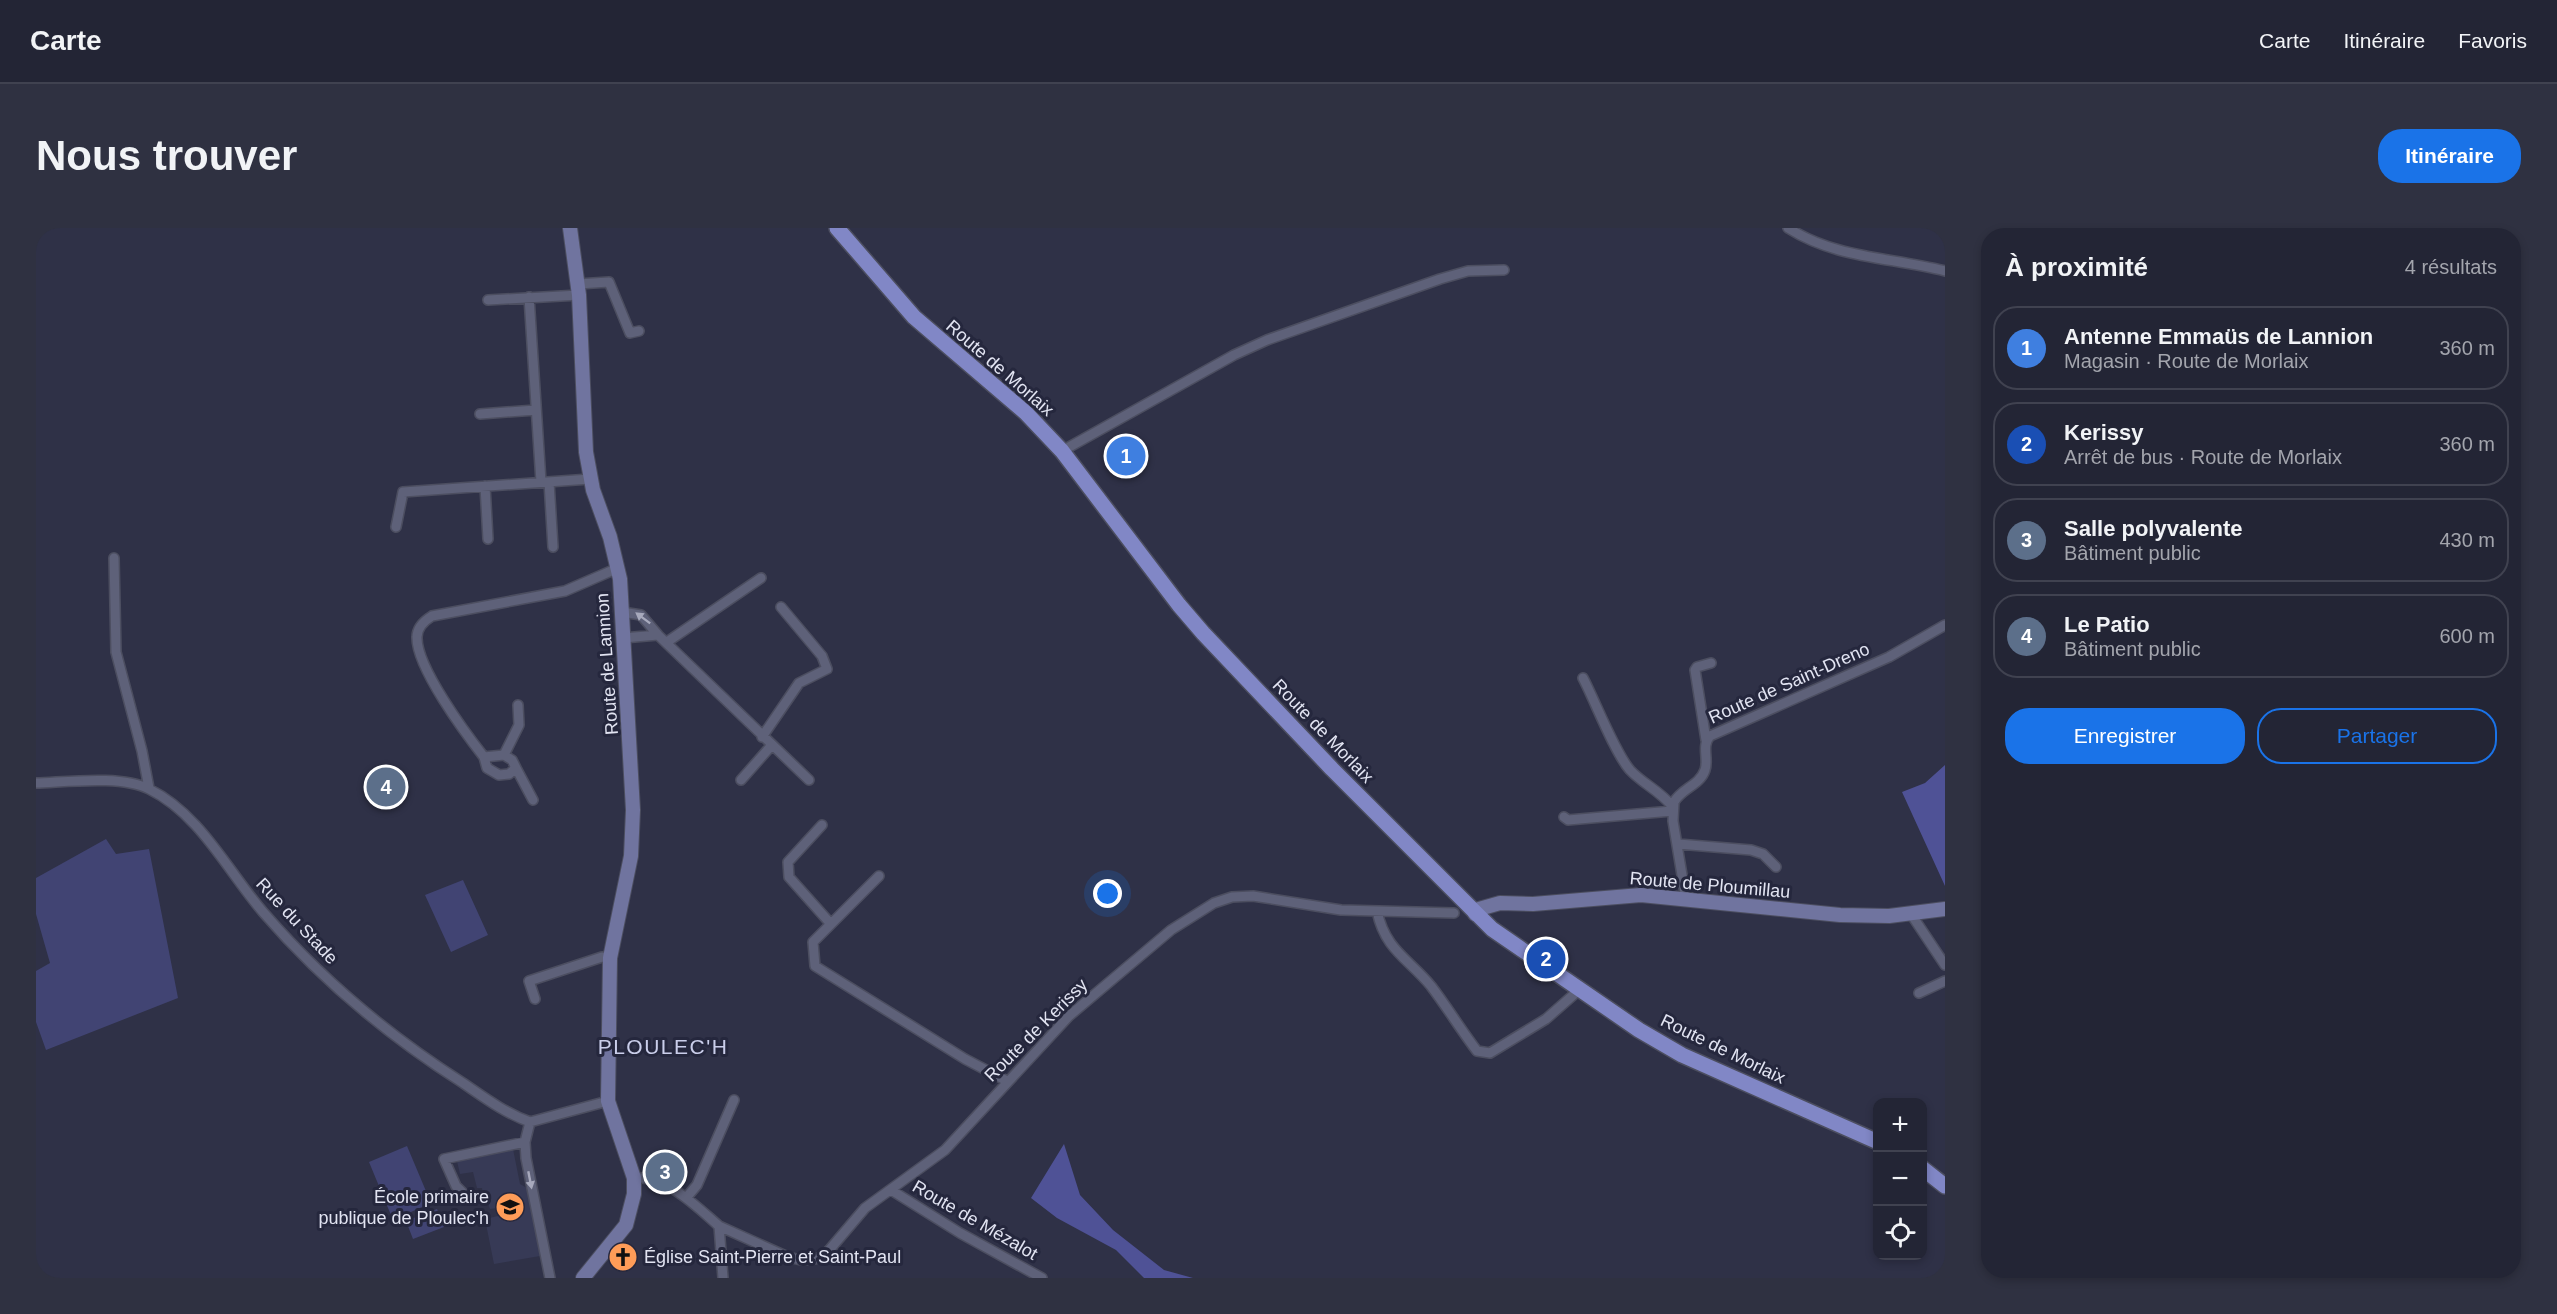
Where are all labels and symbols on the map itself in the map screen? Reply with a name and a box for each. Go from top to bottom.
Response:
street label: Route de Morlaix [942,316,1058,420]
pin: 1 [1106,434,1146,478]
street label: Route de Lannion [592,592,622,736]
one-way arrow [635,612,651,625]
street label: Route de Saint-Dreno [1705,638,1873,728]
street label: Route de Morlaix [1269,675,1377,787]
pin: 4 [366,764,406,810]
street label: Route de Ploumillau [1629,868,1791,902]
street label: Rue du Stade [252,874,342,968]
your location [1093,879,1122,908]
pin: 2 [1526,936,1566,982]
street label: Route de Kerissy [980,974,1092,1086]
street label: Route de Morlaix [1657,1010,1789,1088]
district label: PLOULEC'H [598,1035,728,1058]
pin: 3 [646,1150,684,1194]
one-way arrow [526,1171,535,1190]
street label: Route de Mézalot [909,1176,1041,1264]
place label: École primaire publique de Ploulec'h [318,1187,489,1228]
school or university icon: École primaire publique de Ploulec'h [494,1191,526,1223]
church icon: Église Saint-Pierre et Saint-Paul [607,1241,639,1273]
place label: Église Saint-Pierre et Saint-Paul [644,1247,901,1267]

